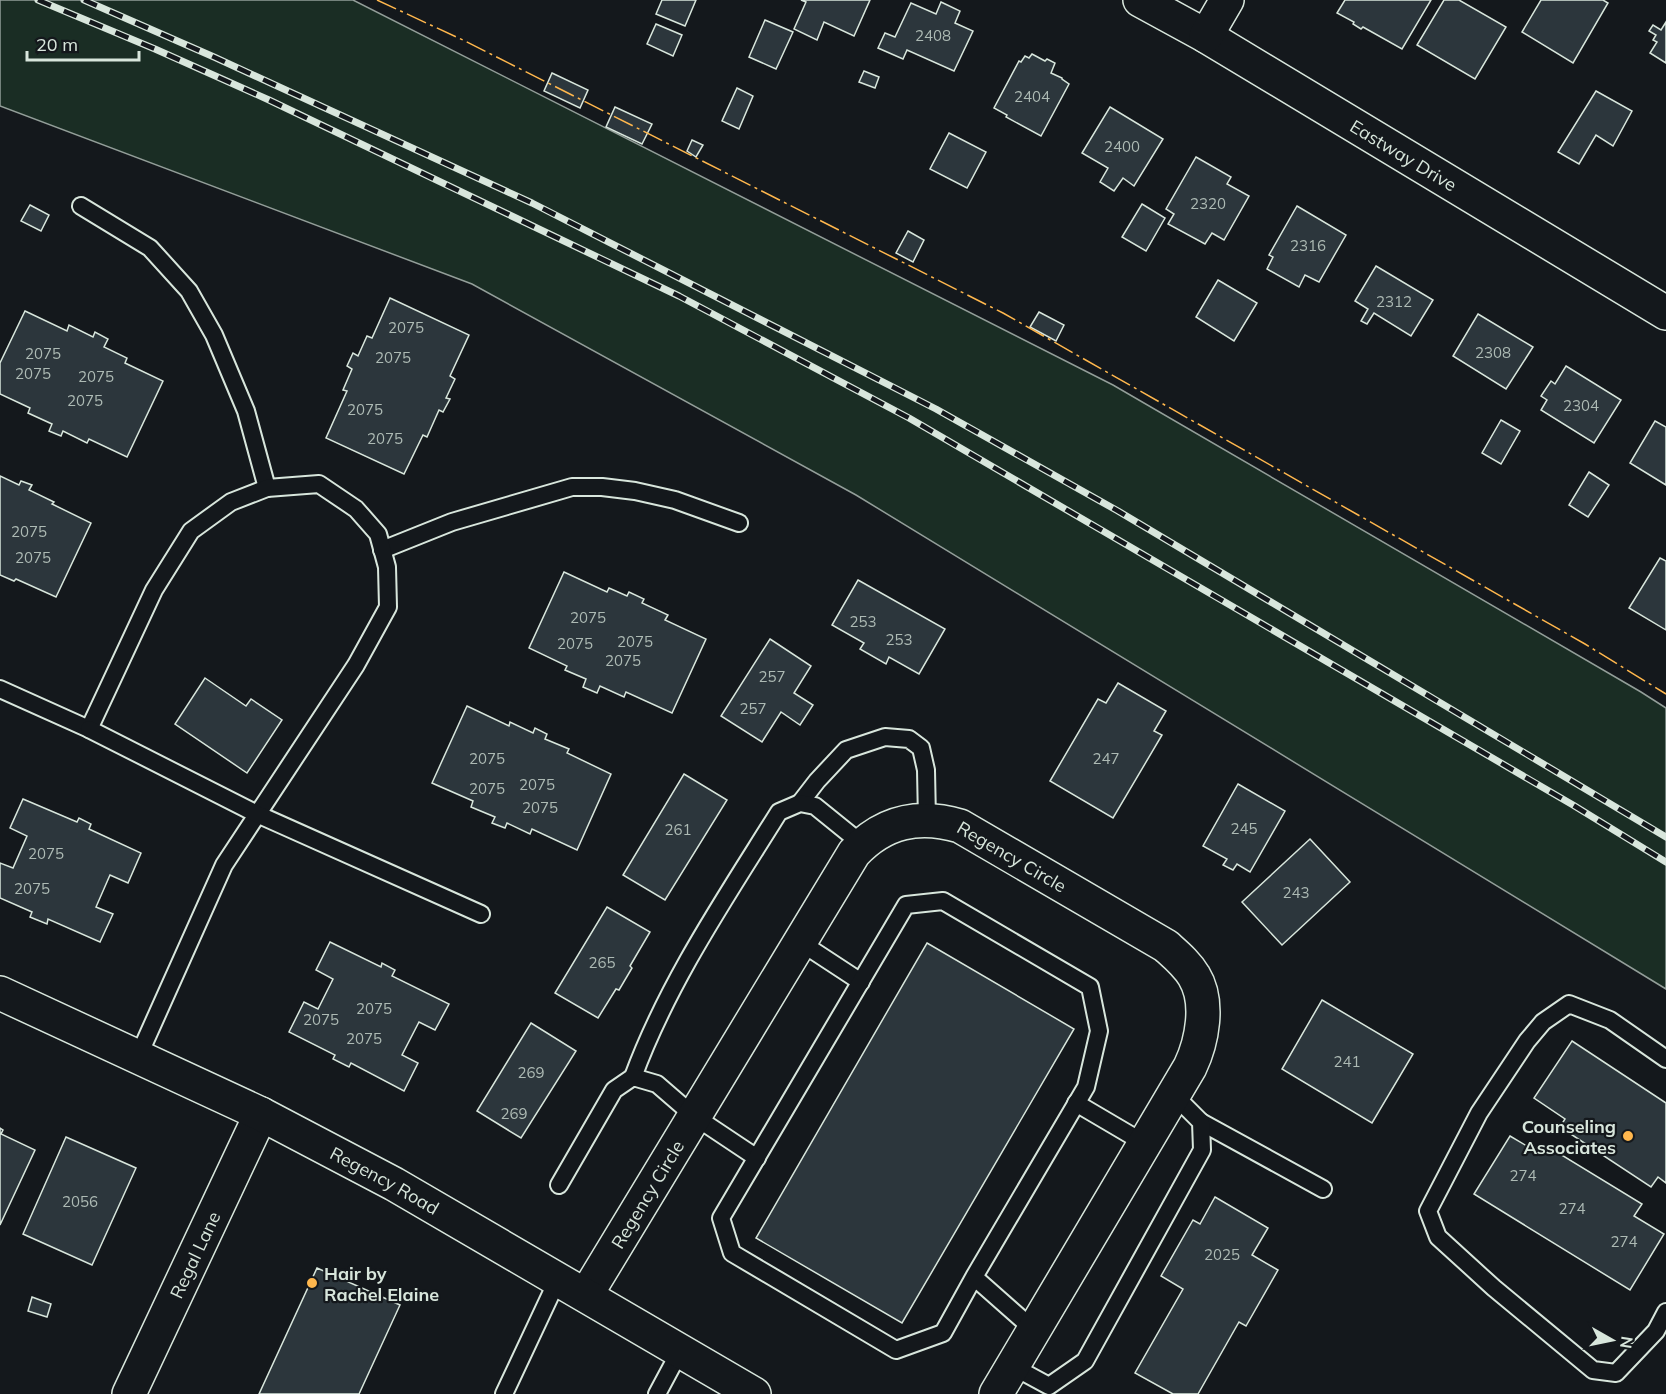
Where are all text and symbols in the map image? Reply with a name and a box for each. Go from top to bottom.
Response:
scale bar [27,24,140,62]
house number: 2408 [915,26,951,45]
text: 20 m [36,33,78,56]
house number: 2404 [1014,87,1050,106]
street label: Eastway Drive [1346,114,1461,196]
house number: 2400 [1104,137,1140,156]
house number: 2320 [1190,194,1226,213]
house number: 2316 [1290,236,1326,255]
house number: 2312 [1376,292,1412,311]
house number: 2075 [388,318,424,337]
house number: 2308 [1475,343,1511,362]
house number: 2075 [25,344,61,363]
house number: 2075 [375,348,411,367]
house number: 2075 [15,364,51,383]
house number: 2075 [78,367,114,386]
house number: 2075 [67,391,103,410]
house number: 2304 [1563,396,1599,415]
house number: 2075 [347,400,383,419]
house number: 2075 [367,429,403,448]
house number: 2075 [11,522,47,541]
house number: 2075 [15,548,51,567]
house number: 2075 [570,608,606,627]
house number: 253 [849,612,877,631]
house number: 253 [885,630,913,649]
house number: 2075 [617,632,653,651]
house number: 2075 [557,634,593,653]
house number: 2075 [605,651,641,670]
house number: 257 [758,667,786,686]
house number: 257 [739,699,767,718]
house number: 2075 [469,749,505,768]
house number: 247 [1092,749,1120,768]
house number: 2075 [519,775,555,794]
house number: 2075 [469,779,505,798]
house number: 2075 [522,798,558,817]
street label: Regency Circle [953,815,1071,897]
house number: 245 [1230,819,1258,838]
house number: 261 [664,820,692,839]
house number: 2075 [28,844,64,863]
house number: 2075 [14,879,50,898]
house number: 243 [1282,883,1310,902]
house number: 265 [588,953,616,972]
house number: 2075 [356,999,392,1018]
house number: 2075 [303,1010,339,1029]
house number: 2075 [346,1029,382,1048]
house number: 241 [1333,1052,1361,1071]
house number: 269 [517,1063,545,1082]
house number: 269 [500,1104,528,1123]
place label: Counseling Associates [1522,1115,1616,1159]
marker: Counseling Associates [1621,1129,1635,1143]
street label: Regency Circle [606,1136,689,1252]
street label: Regency Road [326,1141,443,1219]
house number: 274 [1509,1166,1537,1185]
house number: 2056 [62,1192,98,1211]
house number: 274 [1558,1199,1586,1218]
street label: Regal Lane [164,1207,225,1302]
house number: 274 [1610,1232,1638,1251]
house number: 2025 [1204,1245,1240,1264]
place label: Hair by Rachel Elaine [324,1262,439,1306]
marker: Hair by Rachel Elaine [305,1276,319,1290]
north arrow [1582,1310,1642,1370]
text: N [1616,1335,1638,1350]

